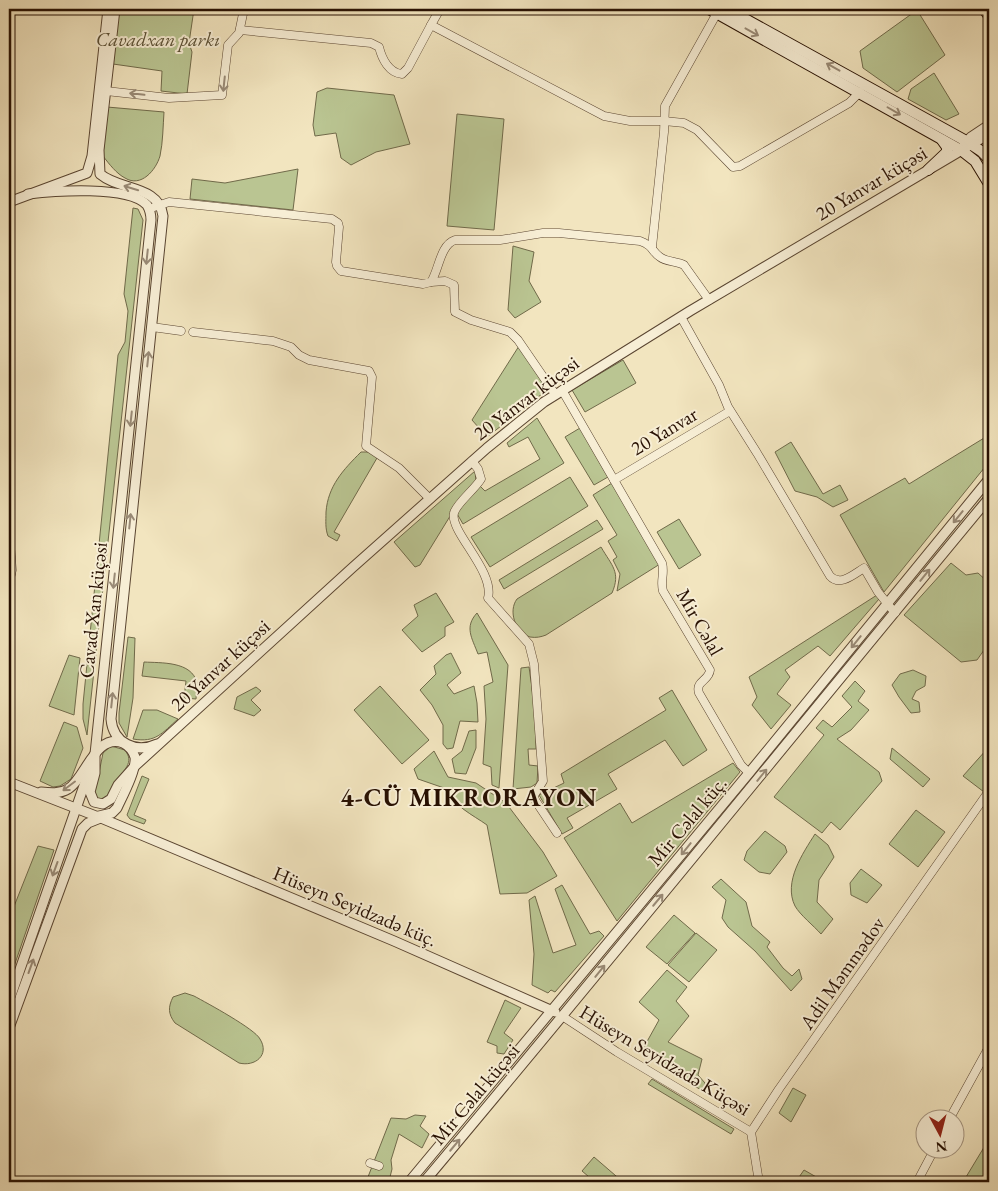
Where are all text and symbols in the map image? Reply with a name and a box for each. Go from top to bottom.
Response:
park label: Cavadxan parkı [96,26,220,52]
one-way arrow [744,28,759,38]
one-way arrow [827,62,841,72]
one-way arrow [219,76,229,92]
one-way arrow [130,89,146,99]
one-way arrow [886,107,900,117]
street label: 20 Yanvar küçəsi [811,139,932,226]
one-way arrow [124,183,139,192]
one-way arrow [143,249,152,265]
street label: 20 Yanvar küçəsi [468,350,584,446]
one-way arrow [143,352,153,368]
street label: 20 Yanvar [626,401,703,461]
one-way arrow [126,411,136,427]
one-way arrow [953,510,964,523]
one-way arrow [125,513,135,529]
street label: Cavad Xan küçəsi [73,541,113,679]
one-way arrow [920,569,931,582]
one-way arrow [109,572,118,588]
street label: Mir Cəlal [670,584,730,660]
street label: 20 Yanvar küçəsi [165,613,275,717]
one-way arrow [851,635,862,648]
one-way arrow [107,692,117,708]
one-way arrow [756,769,767,782]
street label: Mir Cəlal küç. [642,771,732,871]
one-way arrow [63,781,76,792]
district label: 4-CÜ MIKRORAYON [341,781,597,813]
one-way arrow [681,842,692,855]
one-way arrow [50,860,59,876]
street label: Hüseyn Seyidzadə küç. [269,860,441,952]
one-way arrow [653,894,664,907]
street label: Adil Məmmədov [793,911,891,1035]
one-way arrow [27,958,36,974]
one-way arrow [594,965,605,978]
street label: Hüseyn Seyidzadə Küçəsi [575,999,755,1121]
street label: Mir Cəlal küçəsi [425,1038,525,1150]
north arrow [916,1108,966,1158]
text: N [934,1137,948,1157]
one-way arrow [449,1139,460,1152]

